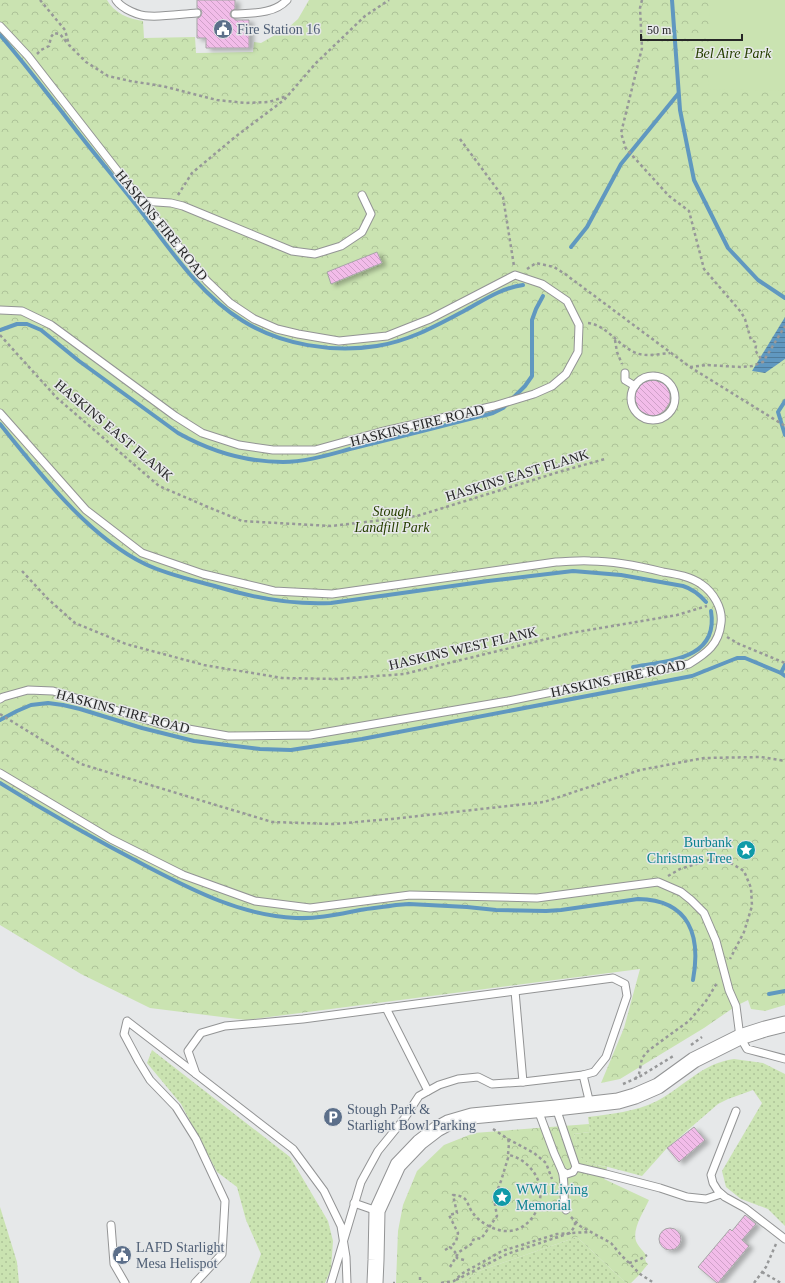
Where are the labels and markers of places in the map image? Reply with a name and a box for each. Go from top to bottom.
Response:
public building icon: Fire Station 16 [212,18,234,40]
place label: Fire Station 16 [237,22,320,37]
place label: Burbank Christmas Tree [647,835,732,866]
place icon: Burbank Christmas Tree [735,839,757,861]
place label: Stough Park & Starlight Bowl Parking [347,1102,476,1133]
parking icon: Stough Park & Starlight Bowl Parking [322,1106,344,1128]
place label: WWI Living Memorial [516,1182,588,1213]
place icon: WWI Living Memorial [491,1186,513,1208]
place label: LAFD Starlight Mesa Helispot [136,1240,224,1271]
public building icon: LAFD Starlight Mesa Helispot [111,1244,133,1266]

